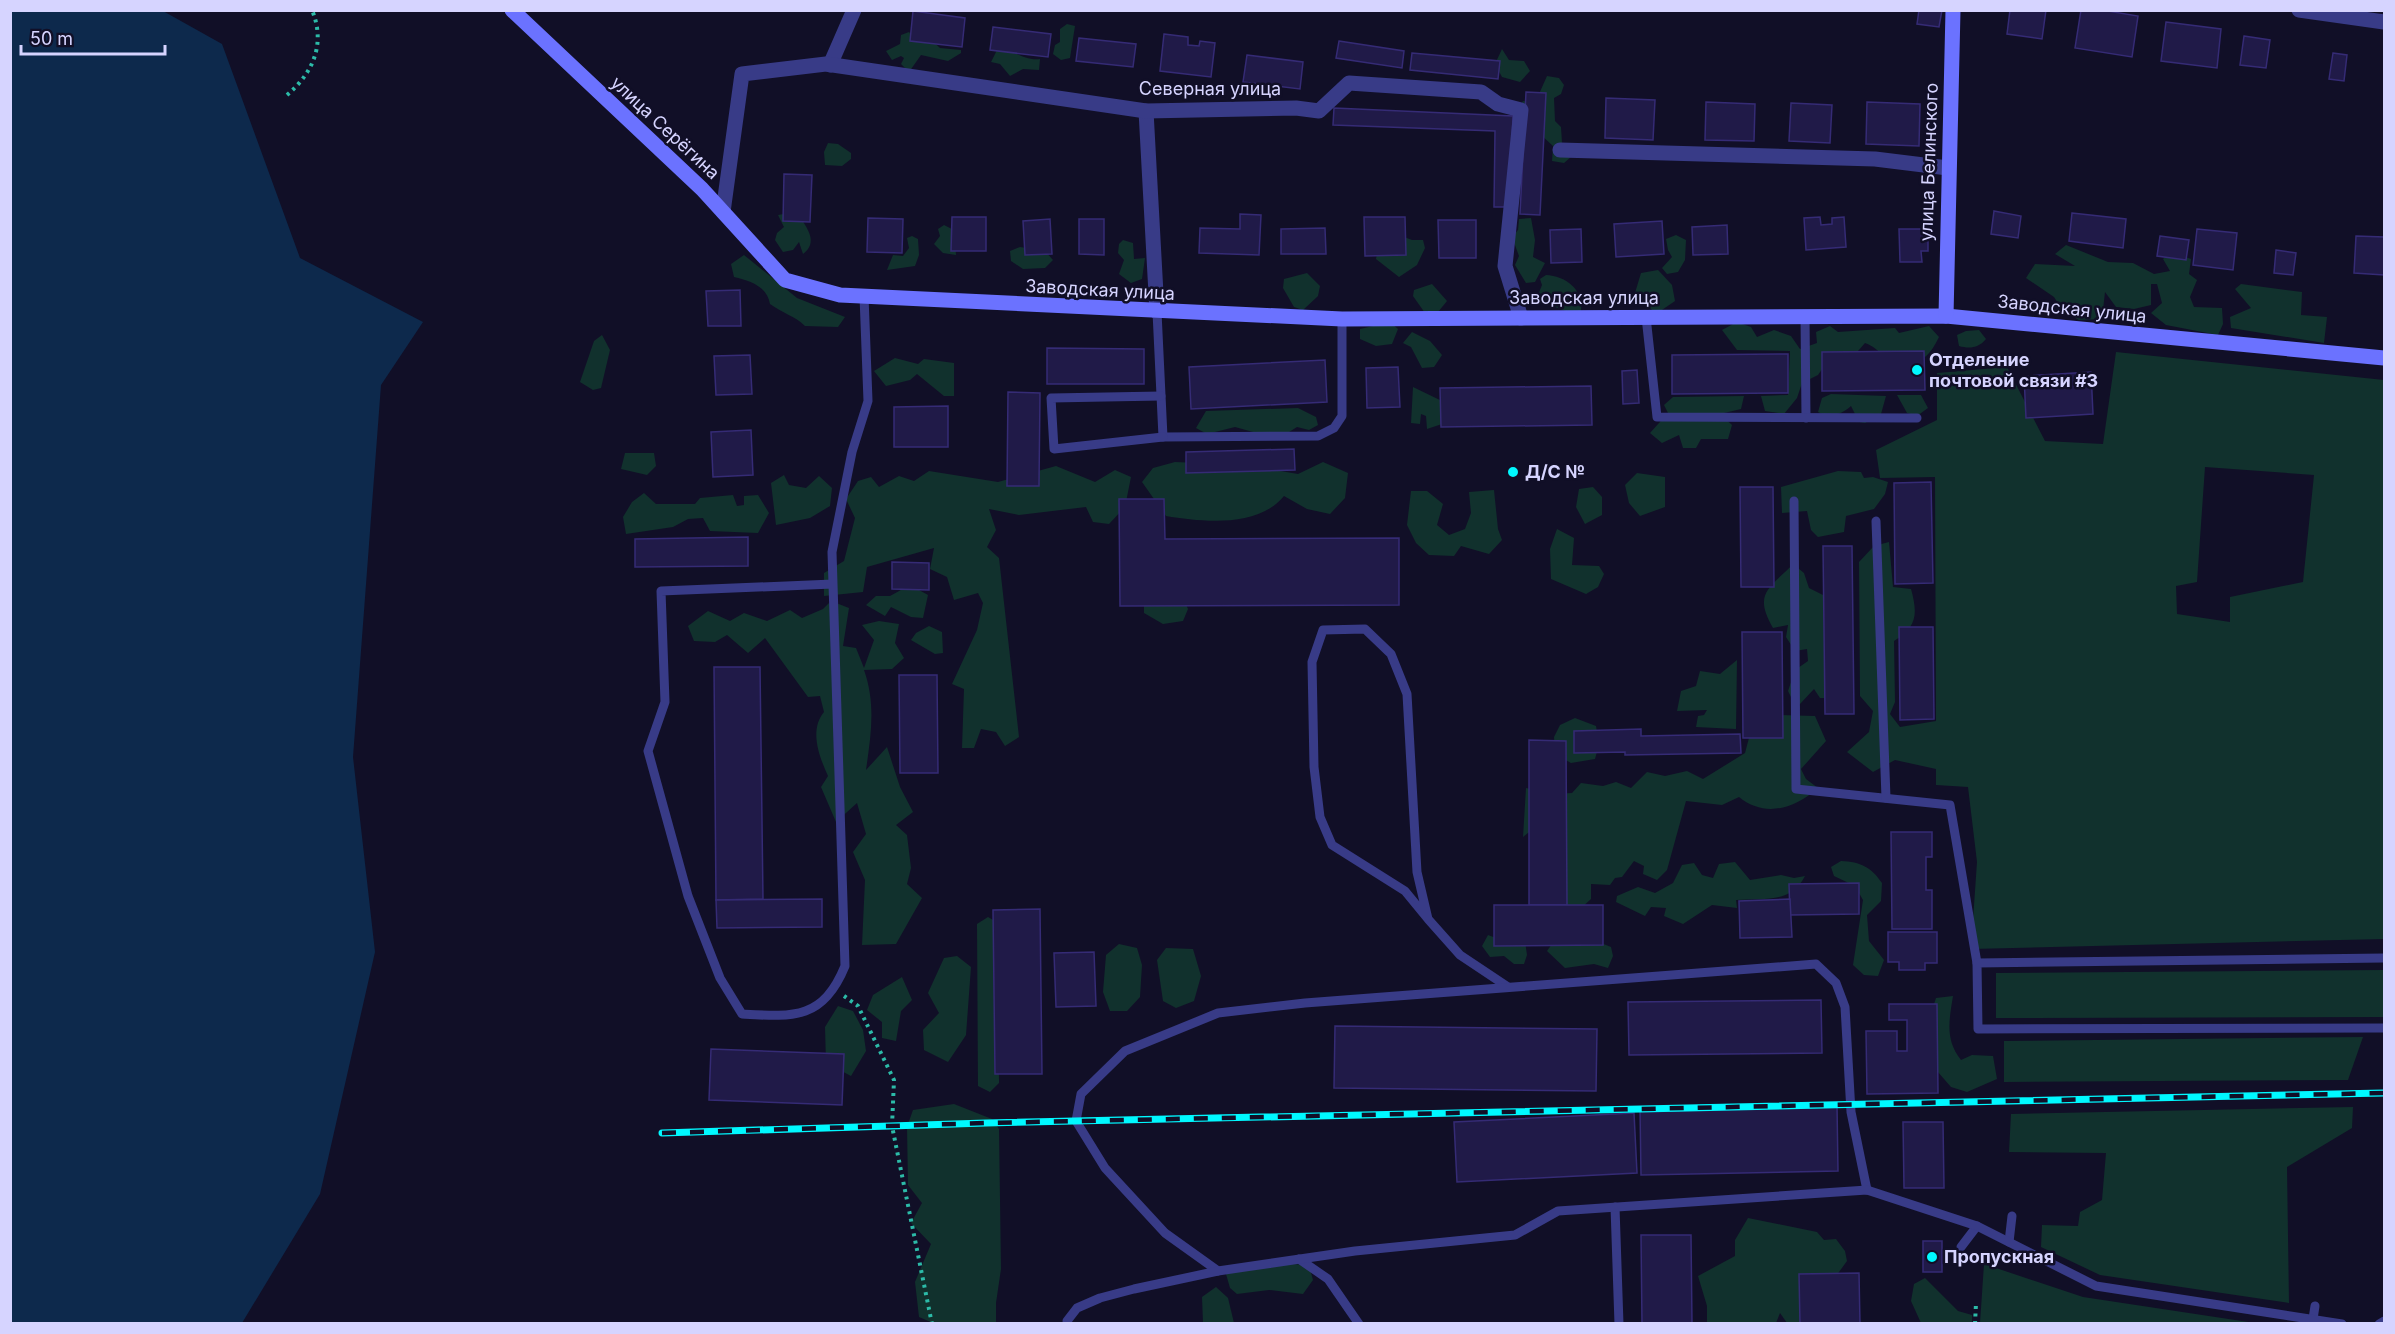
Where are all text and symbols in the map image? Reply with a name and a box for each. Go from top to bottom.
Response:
scale bar [21,18,165,56]
text: 50 m [30,28,73,49]
street label: улица Серёгина [607,72,724,183]
street label: Северная улица [1139,78,1281,99]
street label: улица Белинского [1915,82,1942,242]
street label: Заводская улица [1025,275,1175,304]
street label: Заводская улица [1509,287,1659,308]
street label: Заводская улица [1996,290,2148,327]
place label: Отделение почтовой связи #3 [1929,349,2098,391]
marker: Отделение почтовой связи #3 [1910,363,1924,377]
place label: Д/С № [1525,461,1585,482]
marker: Д/С № [1506,465,1520,479]
place label: Пропускная [1944,1246,2054,1267]
marker: Пропускная [1925,1250,1939,1264]

